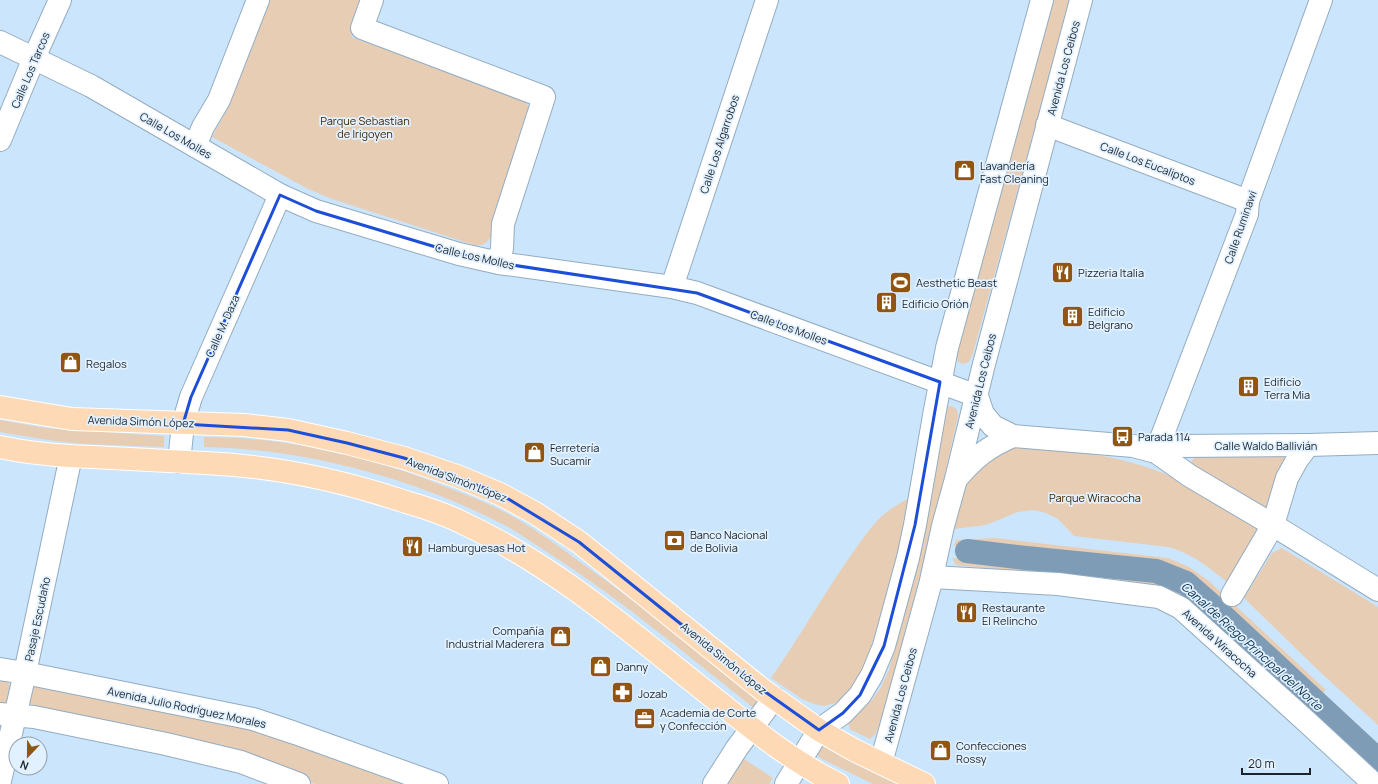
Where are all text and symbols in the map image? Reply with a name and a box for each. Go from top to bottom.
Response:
street label: Avenida Los Ceibos [1043,19,1083,117]
street label: Calle Los Tarcos [7,29,53,111]
street label: Calle Los Algarrobos [696,92,742,195]
street label: Calle Los Molles [137,108,215,162]
park label: Parque Sebastian de Irigoyen [320,113,410,141]
street label: Calle Los Eucaliptos [1098,138,1198,188]
shop icon: Lavandería Fast Cleaning [952,158,978,184]
place label: Lavandería Fast Cleaning [980,158,1049,186]
street label: Calle Ruminawi [1220,188,1260,266]
street label: Calle Los Molles [434,240,516,272]
restaurant icon: Pizzeria Italia [1050,259,1076,285]
place label: Pizzeria Italia [1078,265,1144,280]
sports icon: Aesthetic Beast [887,269,913,295]
place label: Aesthetic Beast [916,275,997,290]
building icon: Edificio Orión [874,290,900,316]
street label: Calle M. Daza [202,292,242,360]
place label: Edificio Orión [902,296,969,311]
building icon: Edificio Belgrano [1059,304,1085,330]
place label: Edificio Belgrano [1088,304,1134,332]
street label: Calle Los Molles [748,306,830,348]
street label: Avenida Los Ceibos [961,332,999,430]
shop icon: Regalos [57,350,83,376]
place label: Regalos [86,356,127,371]
building icon: Edificio Terra Mia [1235,374,1261,400]
place label: Edificio Terra Mia [1264,374,1310,402]
street label: Avenida Simón López [87,412,195,430]
bus stop icon: Parada 114 [1109,423,1135,449]
place label: Parada 114 [1138,429,1190,444]
street label: Calle Waldo Ballivián [1215,438,1317,453]
shop icon: Ferretería Sucamir [522,440,548,466]
place label: Ferretería Sucamir [550,440,599,468]
street label: Avenida Simón López [404,453,510,505]
park label: Parque Wiracocha [1049,490,1141,505]
bank icon: Banco Nacional de Bolivia [661,527,687,553]
place label: Banco Nacional de Bolivia [690,527,768,555]
restaurant icon: Hamburguesas Hot [399,534,425,560]
place label: Hamburguesas Hot [428,540,526,555]
street label: Pasaje Escudaño [21,575,53,663]
water label: Canal de Riego Principal del Norte [1178,578,1327,715]
restaurant icon: Restaurante El Relincho [954,600,980,626]
place label: Restaurante El Relincho [982,600,1046,628]
street label: Avenida Wiracocha [1179,605,1261,681]
street label: Avenida Simón López [678,619,770,698]
place label: Compañía Industrial Maderera [446,623,544,651]
shop icon: Compañía Industrial Maderera [547,623,573,649]
street label: Avenida Los Ceibos [880,646,920,744]
shop icon: Danny [587,653,613,679]
place label: Danny [616,659,648,674]
pharmacy icon: Jozab [610,680,636,706]
street label: Avenida Julio Rodríguez Morales [106,683,268,731]
place label: Jozab [638,686,668,701]
office icon: Academia de Corte y Confección [632,705,658,731]
place label: Academia de Corte y Confección [660,705,757,733]
north arrow [8,736,48,776]
shop icon: Confecciones Rossy [928,738,954,764]
place label: Confecciones Rossy [956,738,1027,766]
scale bar [1242,750,1310,776]
text: 20 m [1248,755,1275,772]
text: N [18,757,31,774]

